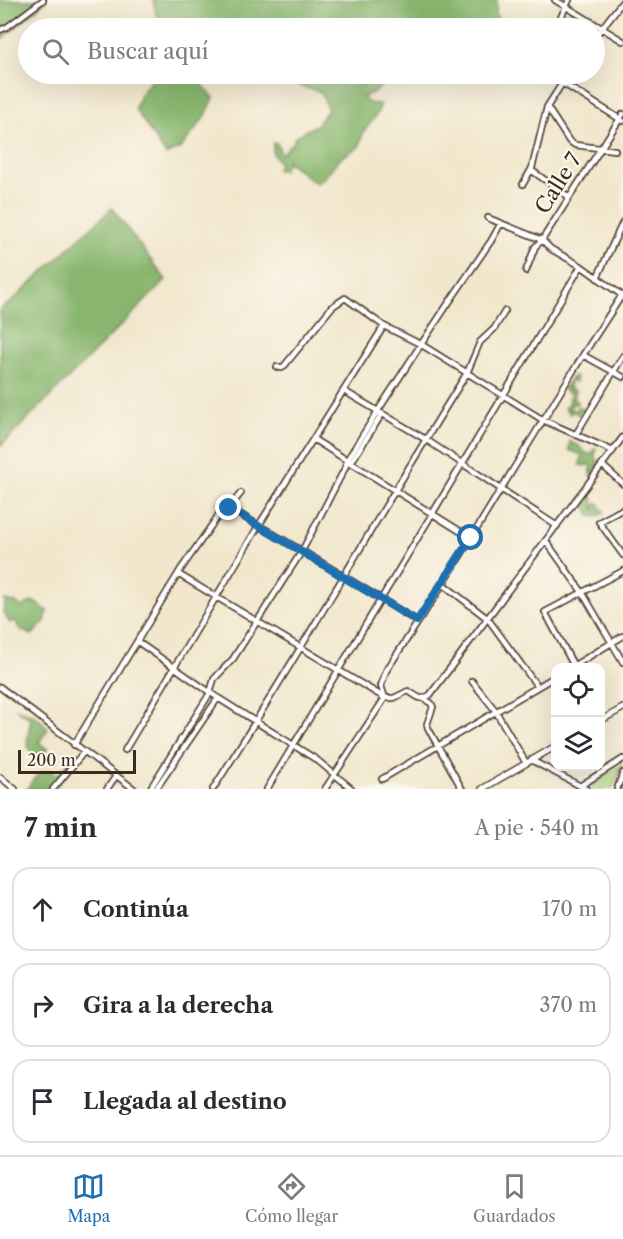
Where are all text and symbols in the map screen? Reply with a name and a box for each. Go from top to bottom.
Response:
search box [18,18,605,84]
icon: search [39,35,72,68]
text: Buscar aquí [87,38,209,65]
street label: Calle 7 [530,147,587,218]
route end [215,494,241,520]
route start [457,524,483,550]
map controls [551,663,605,771]
button: locate [551,663,605,717]
button: layers [551,717,605,771]
scale bar [18,747,136,774]
text: 200 m [27,750,76,770]
text: 7 min [24,812,97,844]
text: A pie · 540 m [475,816,599,840]
icon: ahead [26,893,59,926]
text: Continúa [83,896,189,923]
text: 170 m [542,897,597,921]
icon: right [26,989,59,1022]
text: Gira a la derecha [83,992,273,1019]
text: 370 m [540,993,597,1017]
icon: arrive [26,1085,59,1118]
text: Llegada al destino [83,1088,287,1115]
tab: Mapa [67,1170,110,1226]
tab: Cómo llegar [245,1170,338,1226]
tab: Guardados [473,1170,556,1226]

